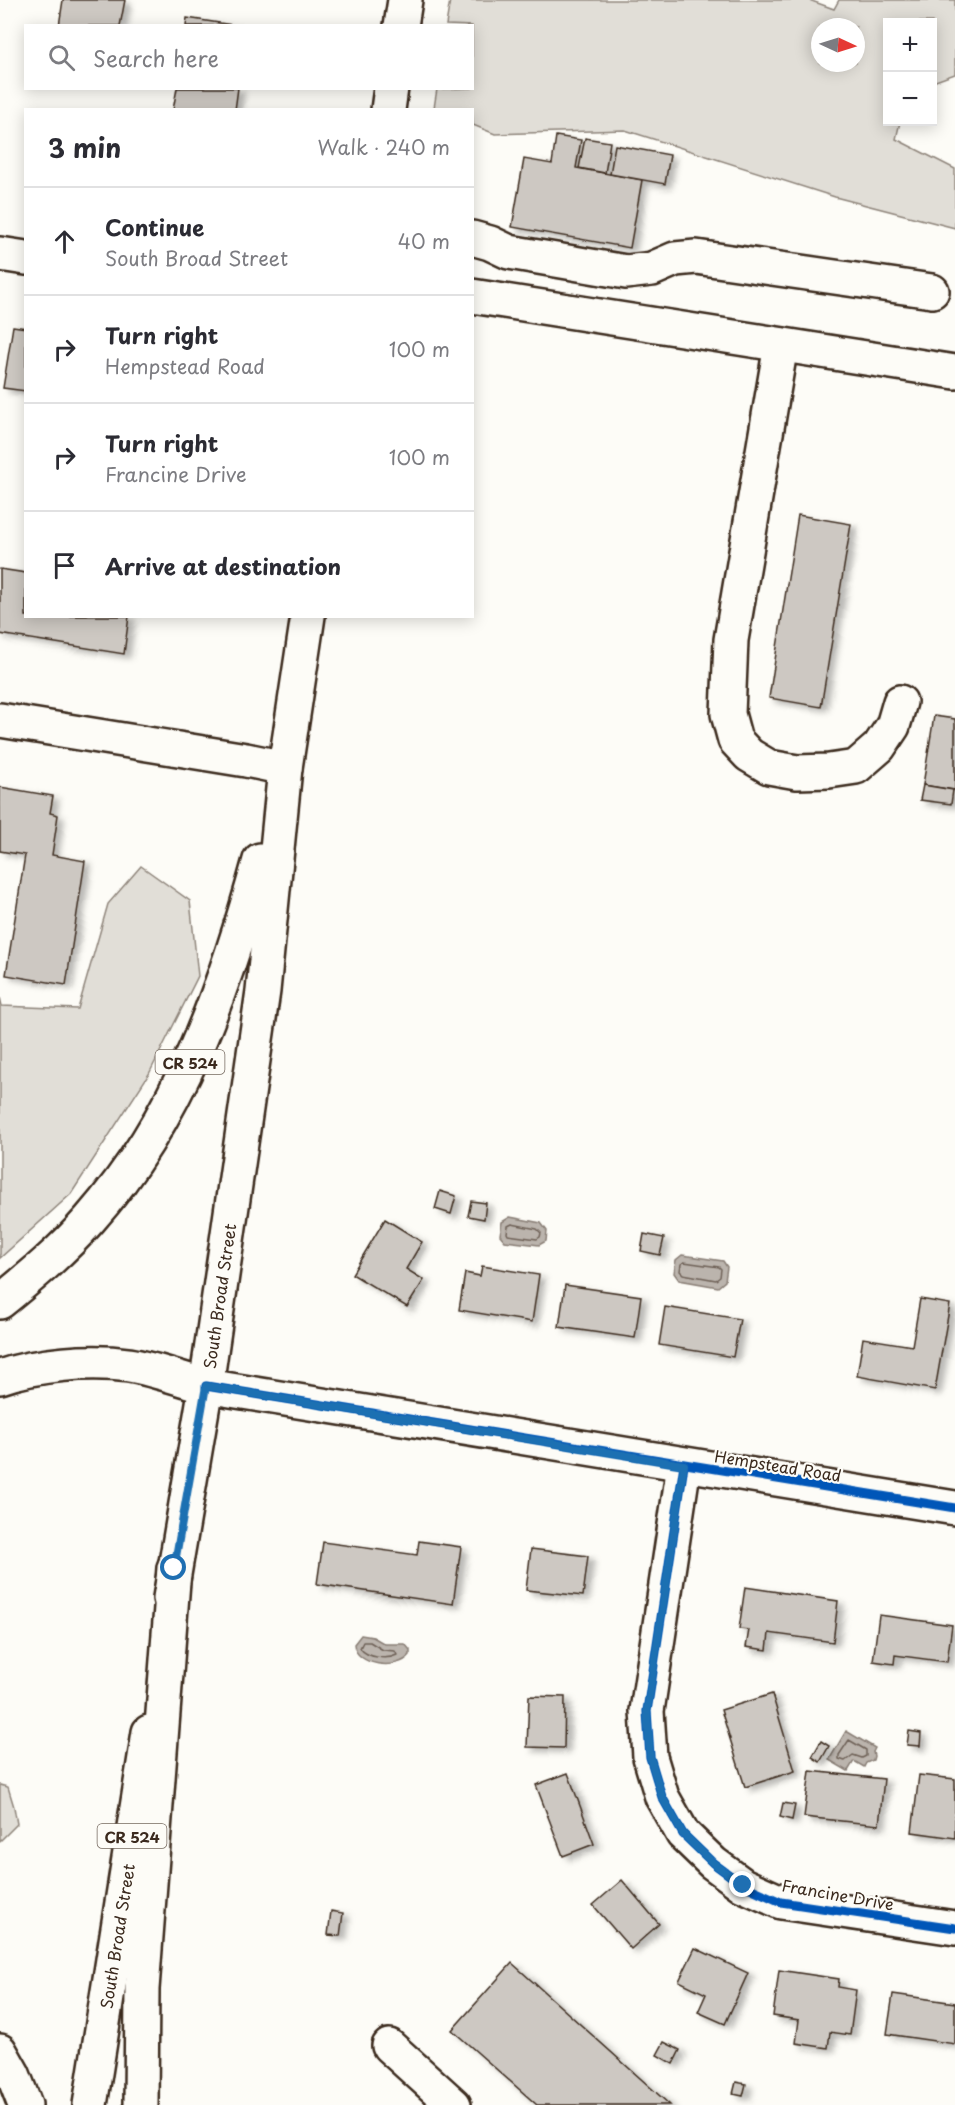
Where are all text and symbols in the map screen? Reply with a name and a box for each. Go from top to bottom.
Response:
north arrow [811,18,865,72]
map controls [883,18,937,126]
button: + [883,18,937,72]
search box [24,24,474,90]
icon: search [45,41,78,74]
text: Search here [93,41,219,74]
button: − [883,72,937,126]
text: 3 min [48,128,121,167]
text: Walk · 240 m [317,132,450,162]
text: Continue [105,210,204,243]
icon: ahead [48,225,81,258]
text: 40 m [398,226,450,256]
text: South Broad Street [105,243,288,273]
text: Turn right [105,318,218,351]
icon: right [48,333,81,366]
text: 100 m [389,334,450,364]
text: Hempstead Road [105,351,265,381]
text: Turn right [105,426,218,459]
icon: right [48,441,81,474]
text: 100 m [389,442,450,472]
text: Francine Drive [105,459,247,489]
icon: arrive [48,549,81,582]
text: Arrive at destination [105,549,341,582]
road number: CR 524 [156,1050,225,1074]
street label: South Broad Street [197,1221,241,1370]
street label: Hempstead Road [713,1443,843,1487]
route start [160,1554,186,1580]
road number: CR 524 [98,1824,166,1848]
street label: South Broad Street [93,1861,140,2010]
route end [729,1871,755,1897]
street label: Francine Drive [780,1872,896,1916]

